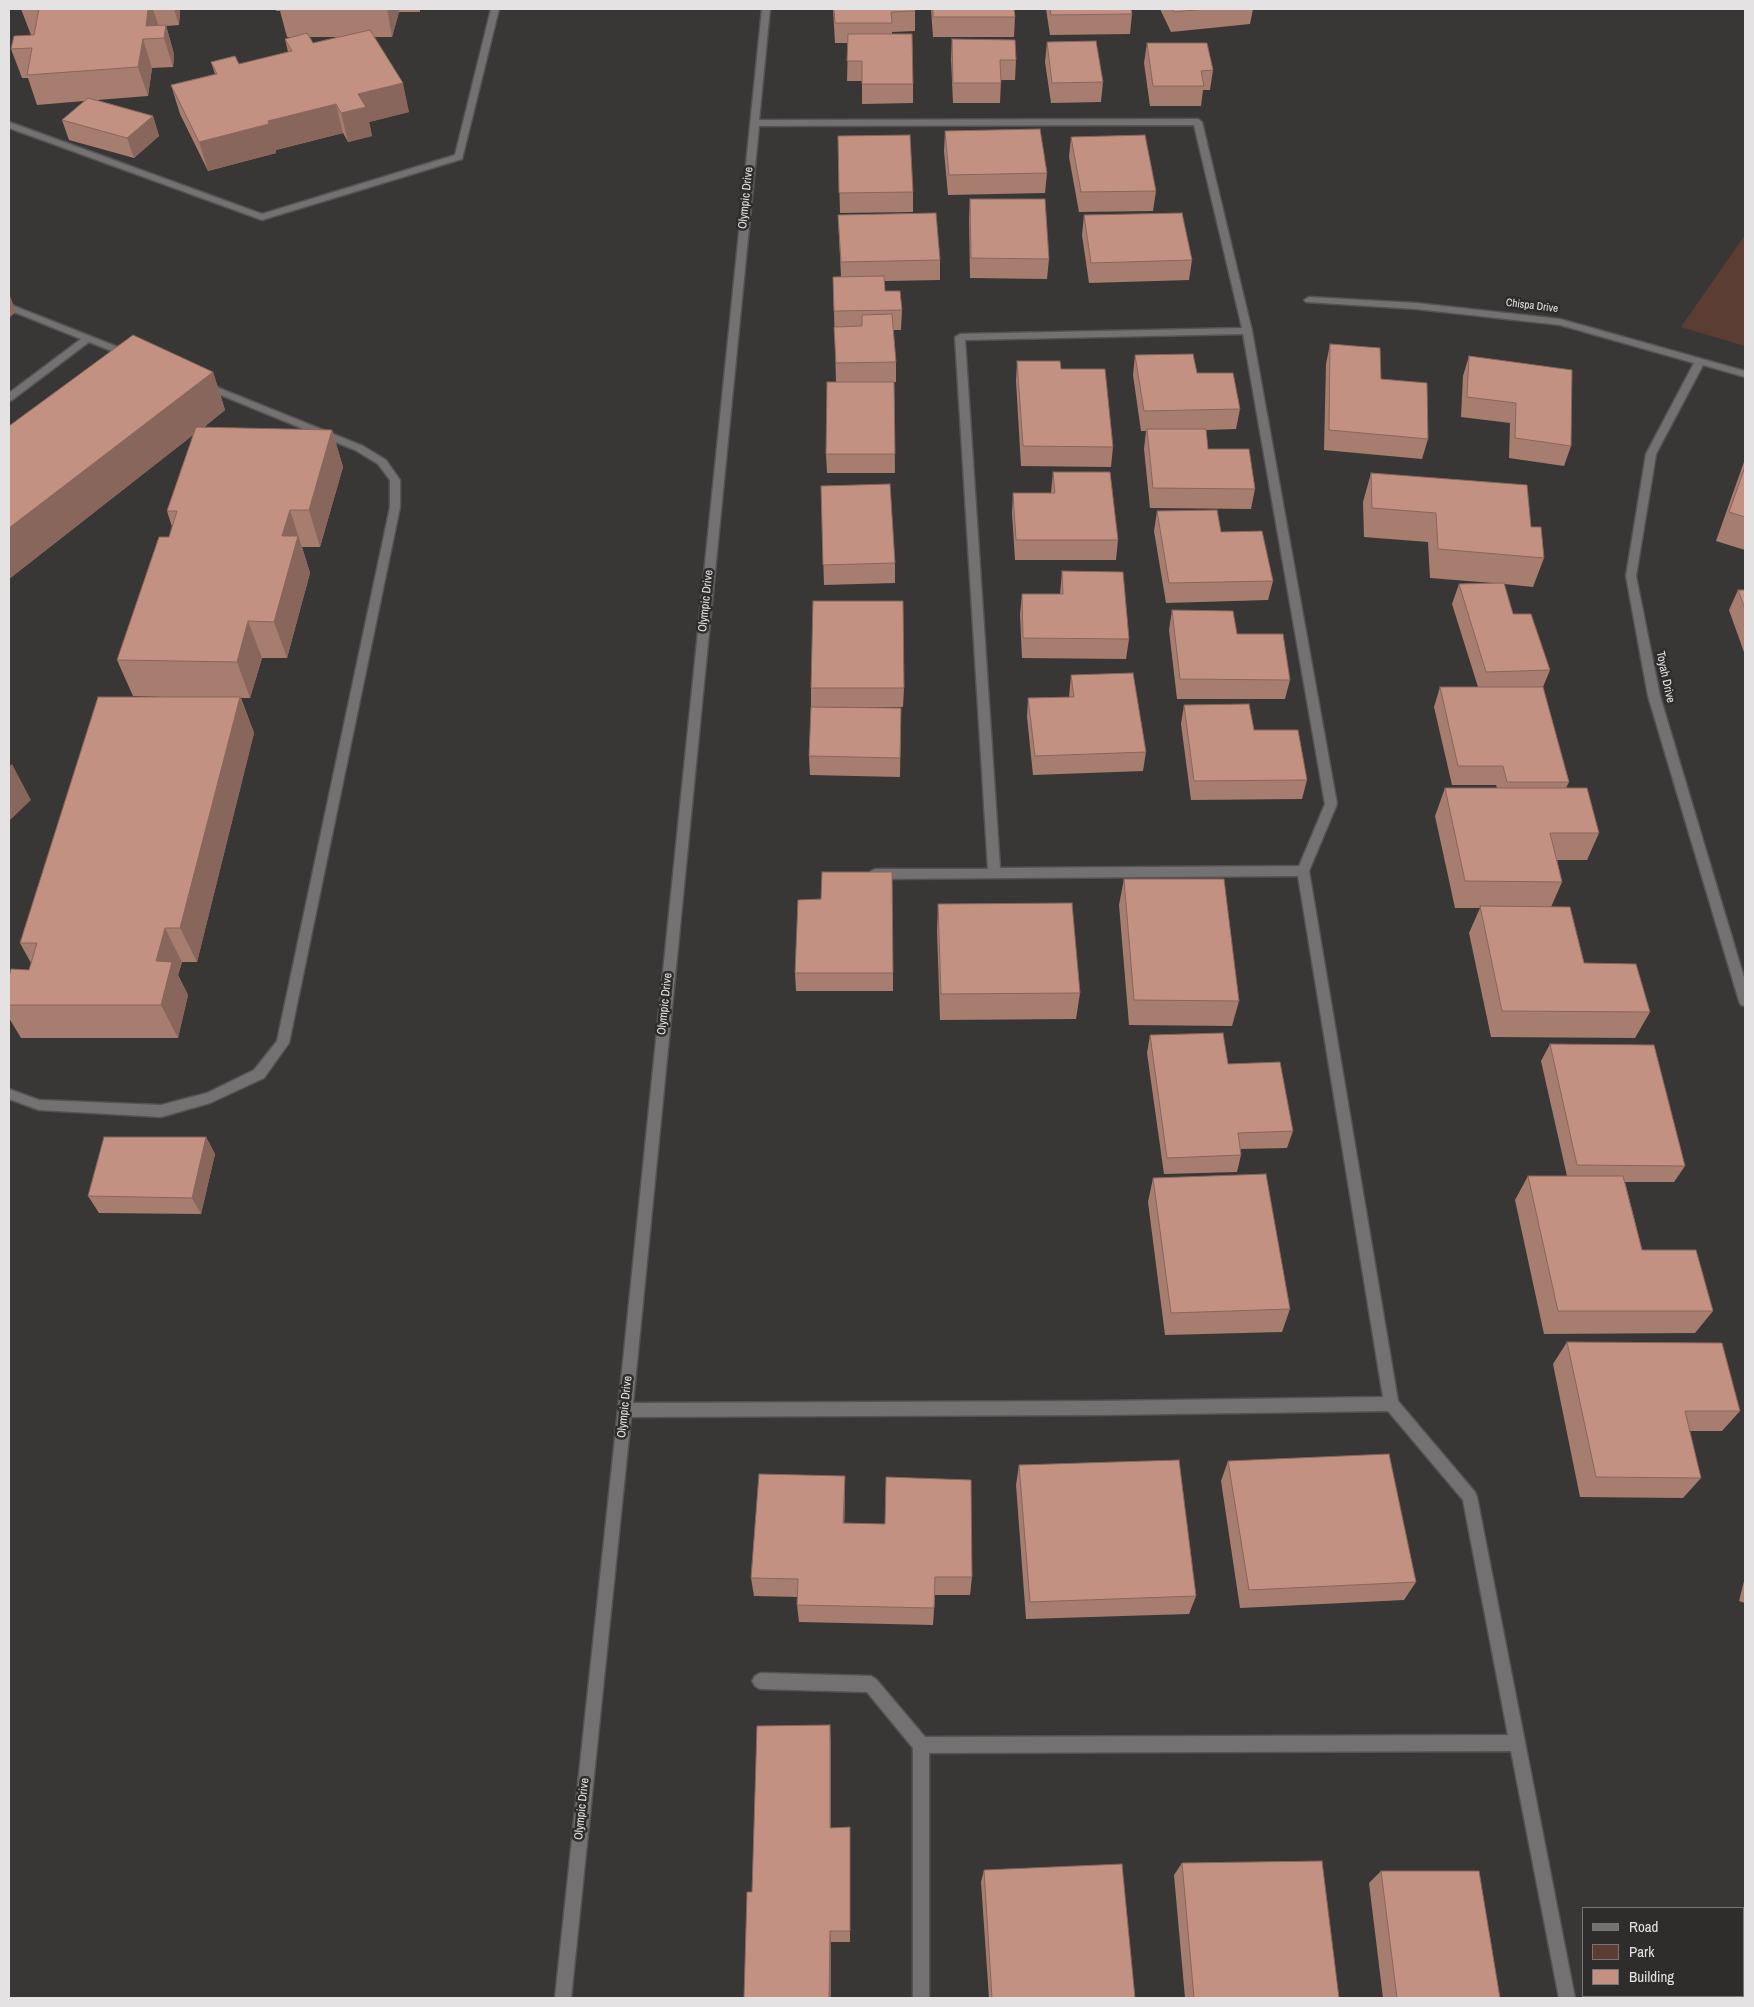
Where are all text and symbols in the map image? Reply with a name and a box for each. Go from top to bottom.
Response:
street label: Olympic Drive [736,166,756,230]
street label: Chispa Drive [1505,296,1559,316]
street label: Olympic Drive [696,569,716,633]
street label: Toyah Drive [1652,650,1678,704]
street label: Olympic Drive [655,972,675,1036]
street label: Olympic Drive [615,1375,635,1439]
street label: Olympic Drive [572,1777,592,1841]
legend [1582,1907,1744,1997]
text: Road [1629,1916,1658,1937]
text: Park [1629,1941,1654,1962]
text: Building [1629,1966,1674,1987]

